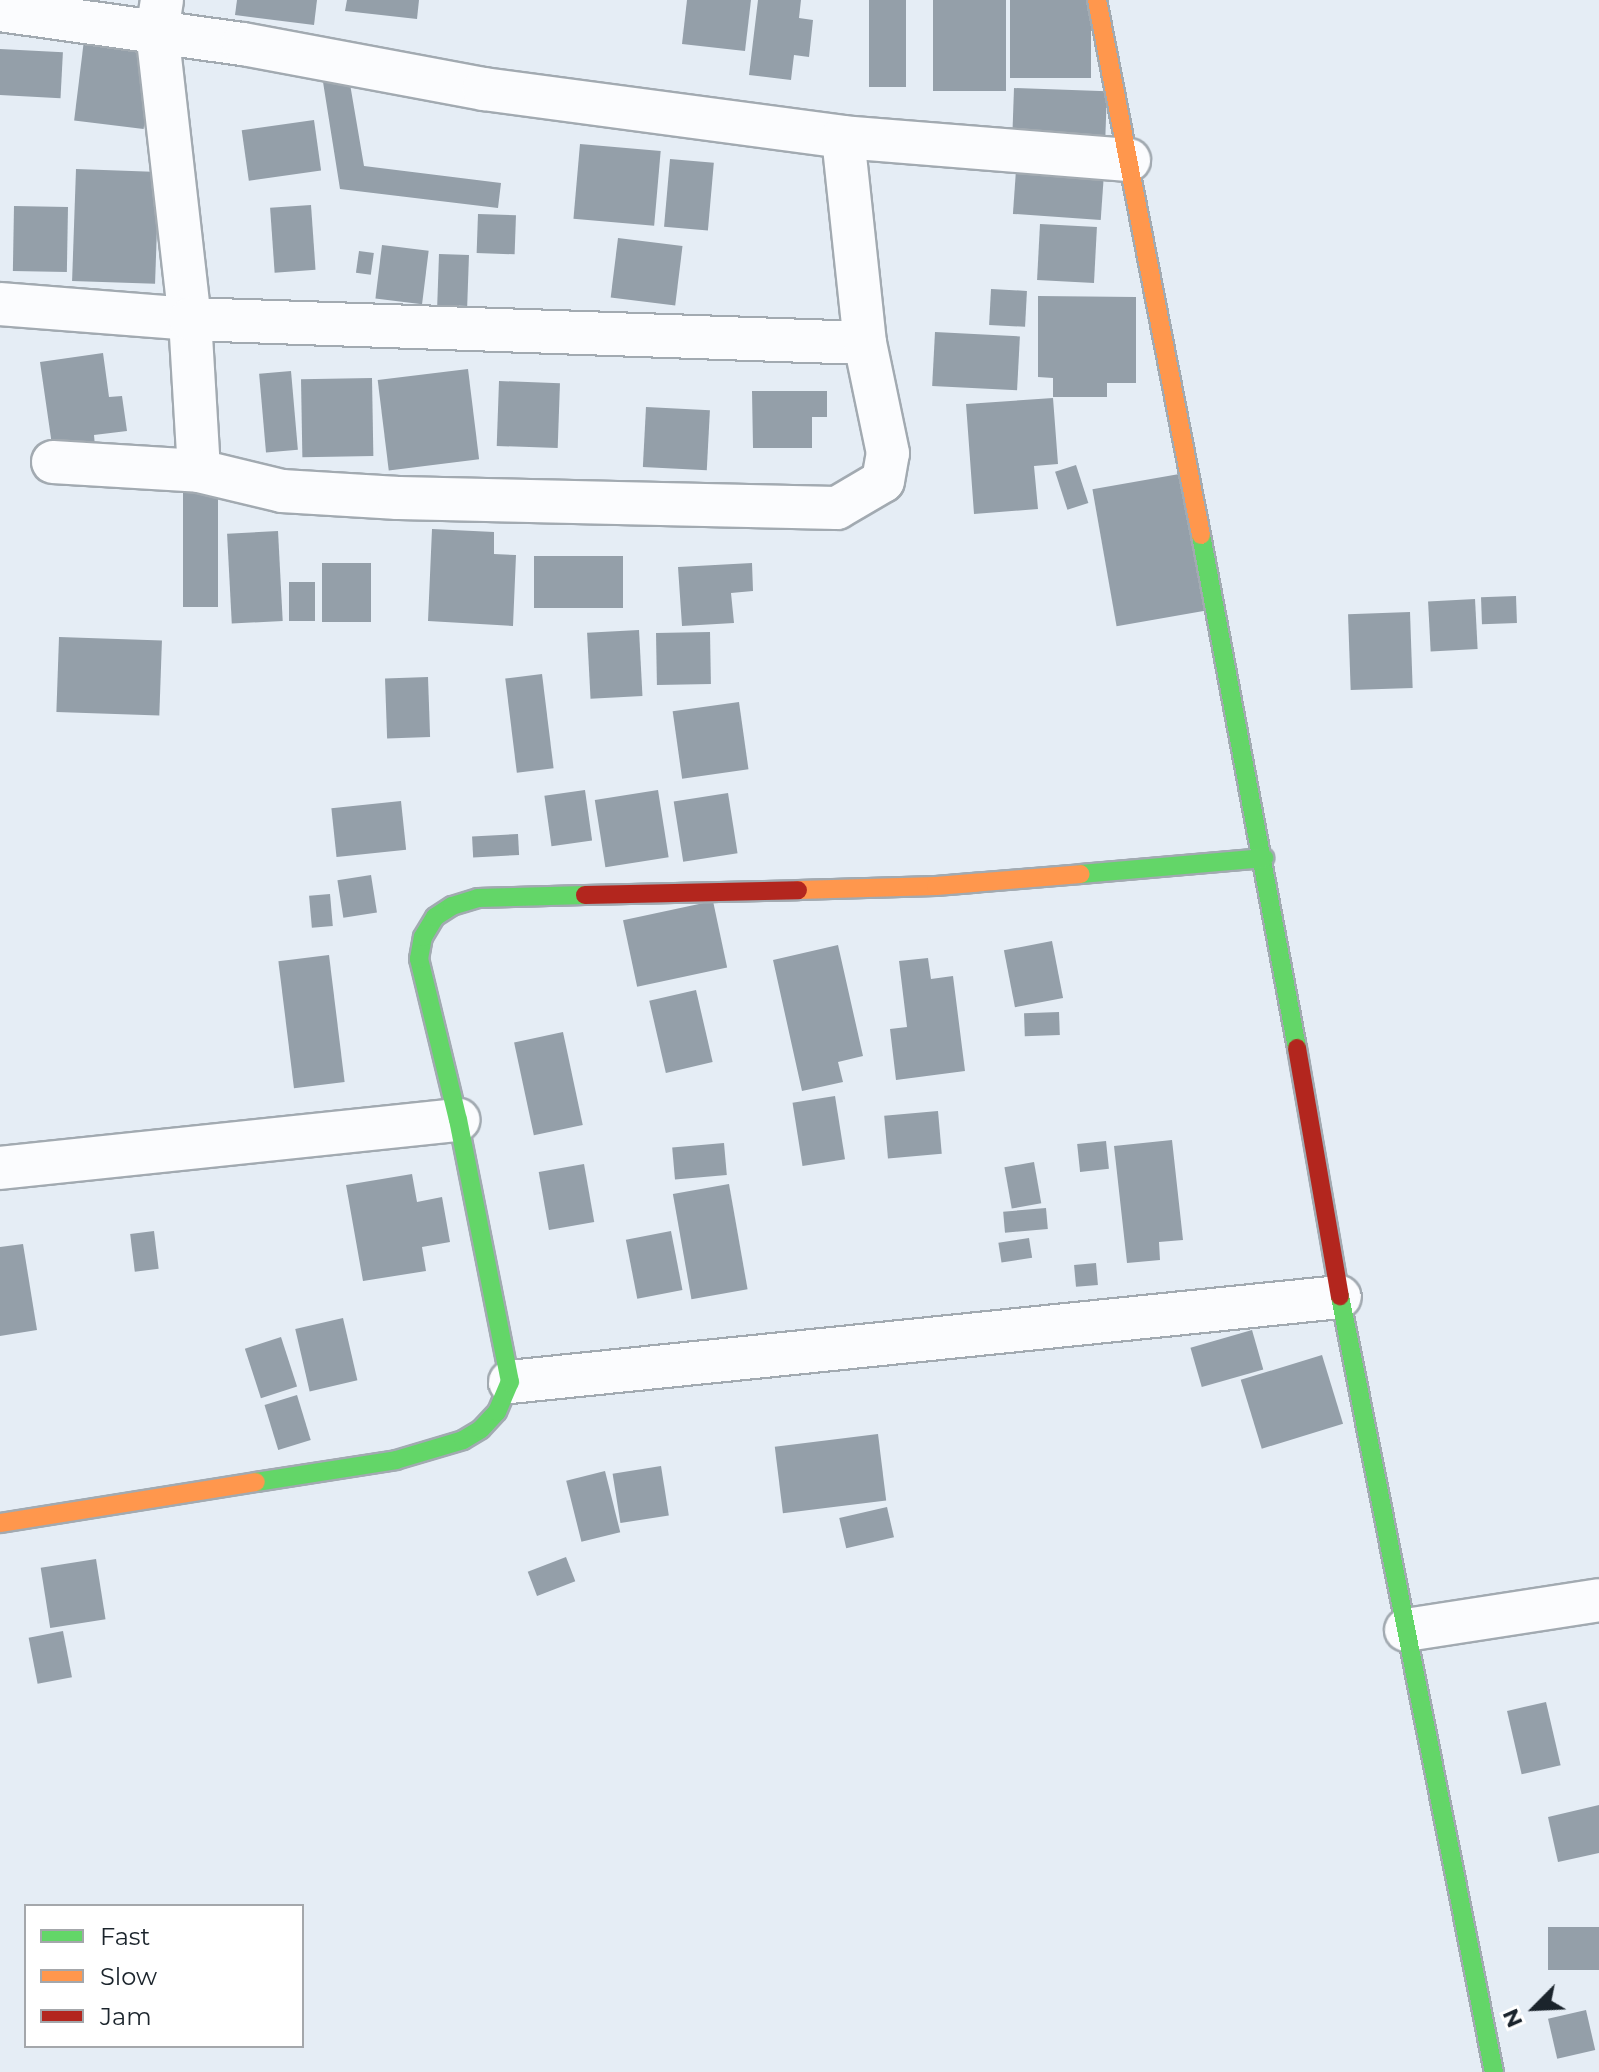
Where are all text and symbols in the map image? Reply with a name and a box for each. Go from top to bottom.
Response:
legend [24,1904,304,2048]
text: Fast [100,1922,150,1951]
text: Slow [100,1962,157,1991]
north arrow [1495,1968,1575,2048]
text: Jam [100,2002,152,2031]
text: N [1497,2004,1529,2032]

